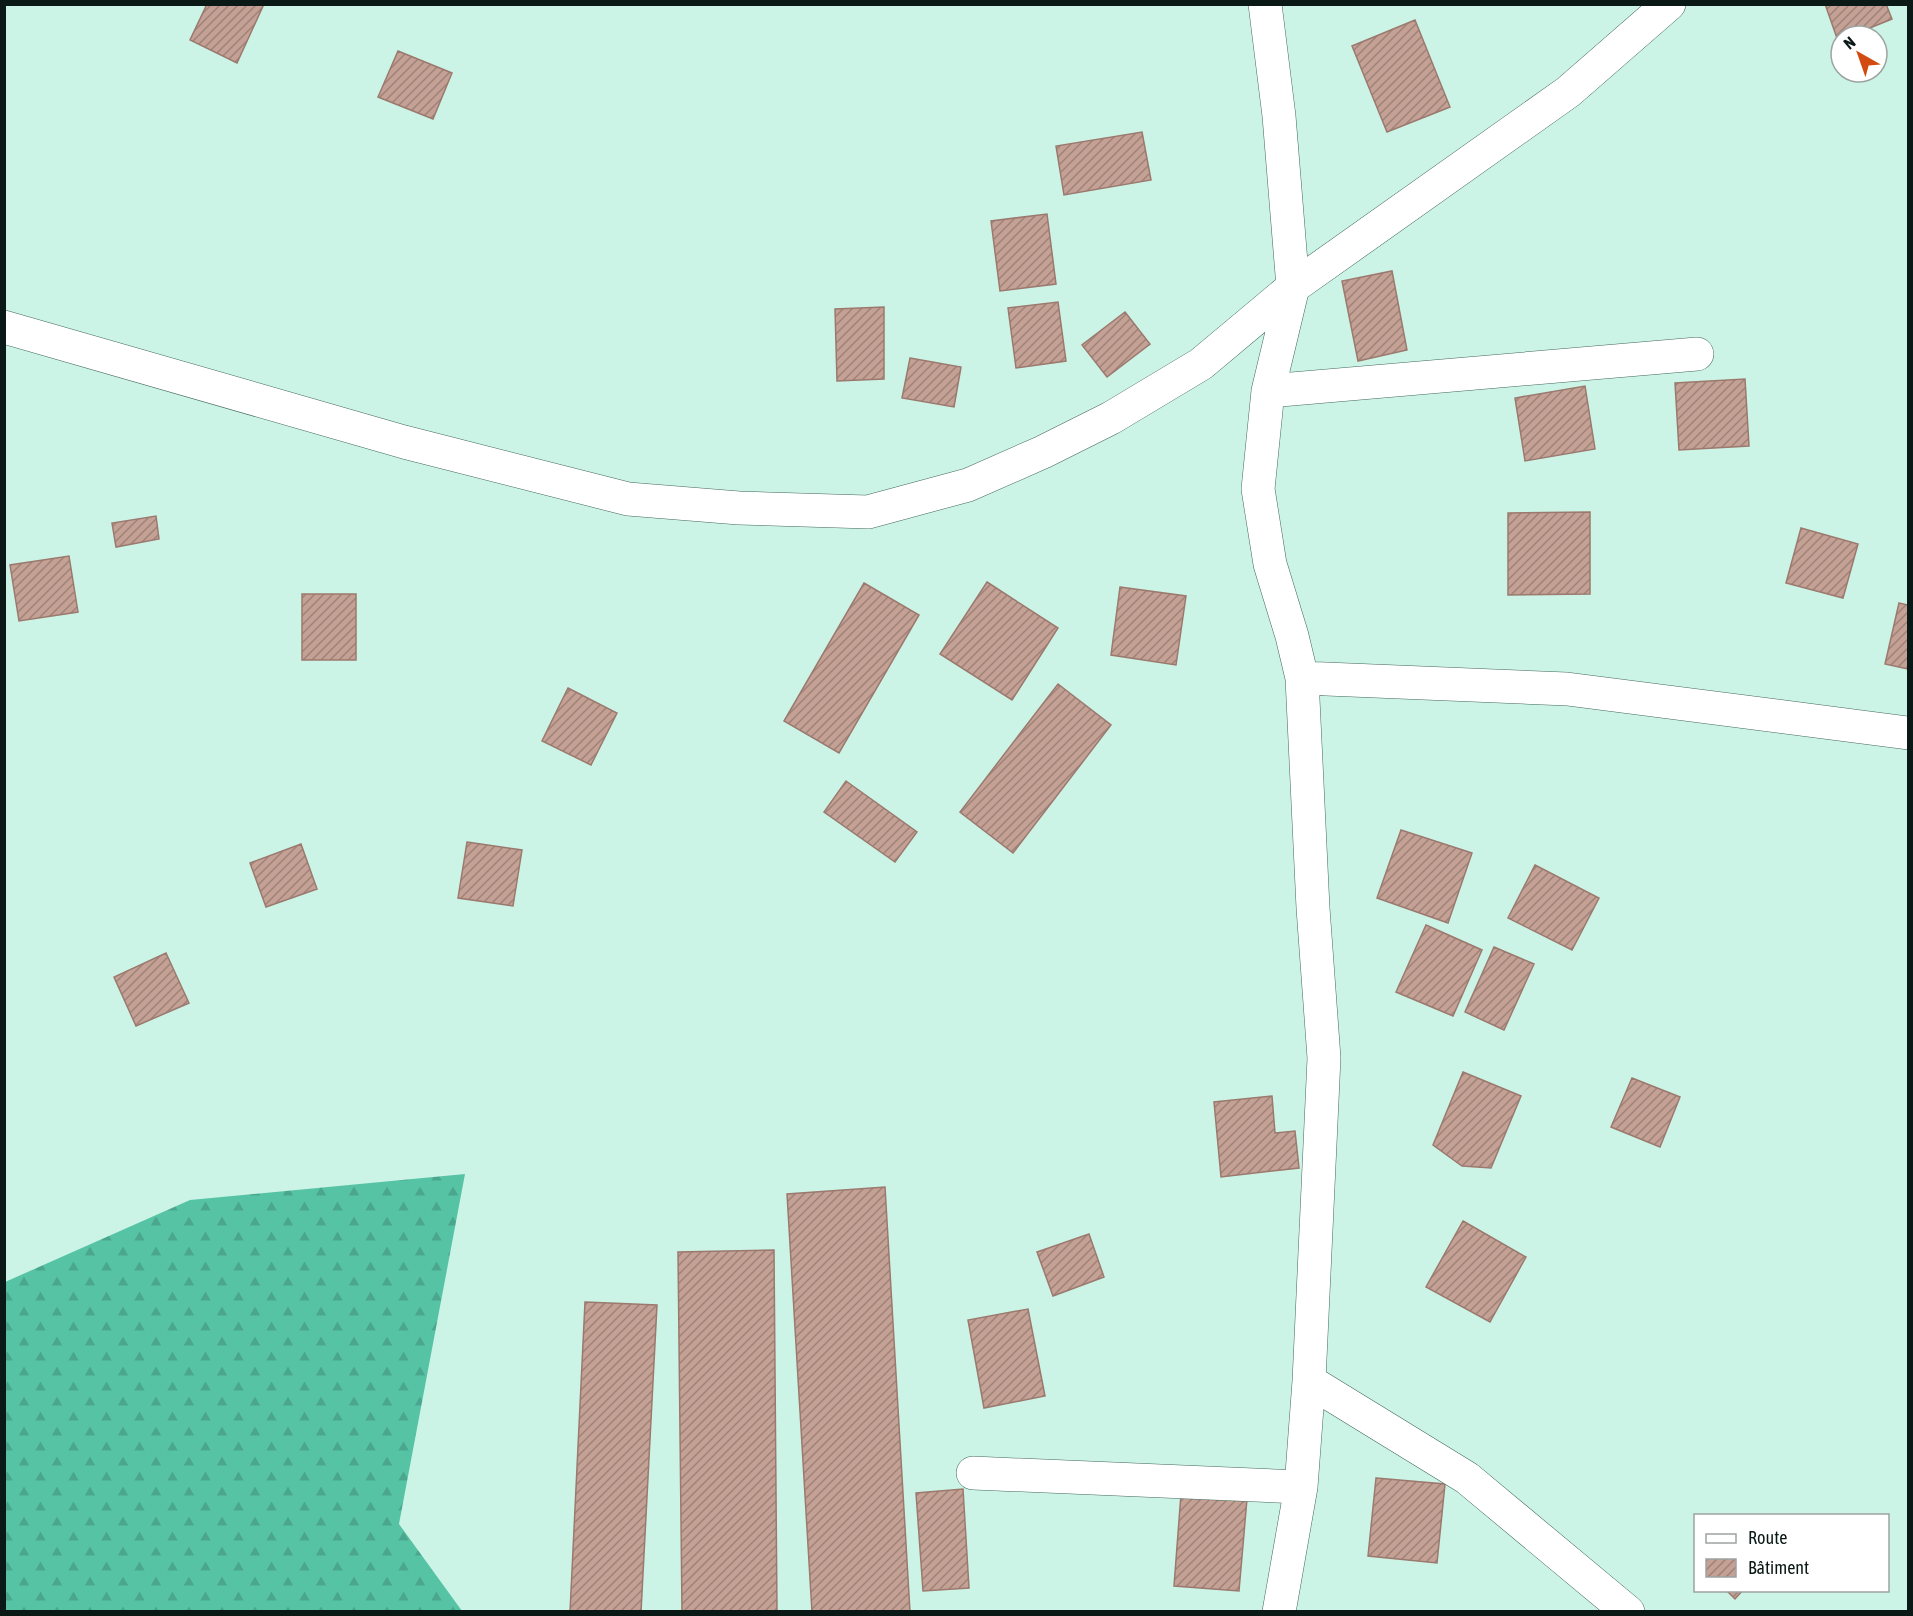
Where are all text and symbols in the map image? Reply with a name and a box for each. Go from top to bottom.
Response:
north arrow [1829,24,1889,84]
text: N [1840,33,1859,52]
legend [1694,1514,1889,1592]
text: Route [1748,1527,1787,1548]
text: Bâtiment [1748,1557,1809,1578]

